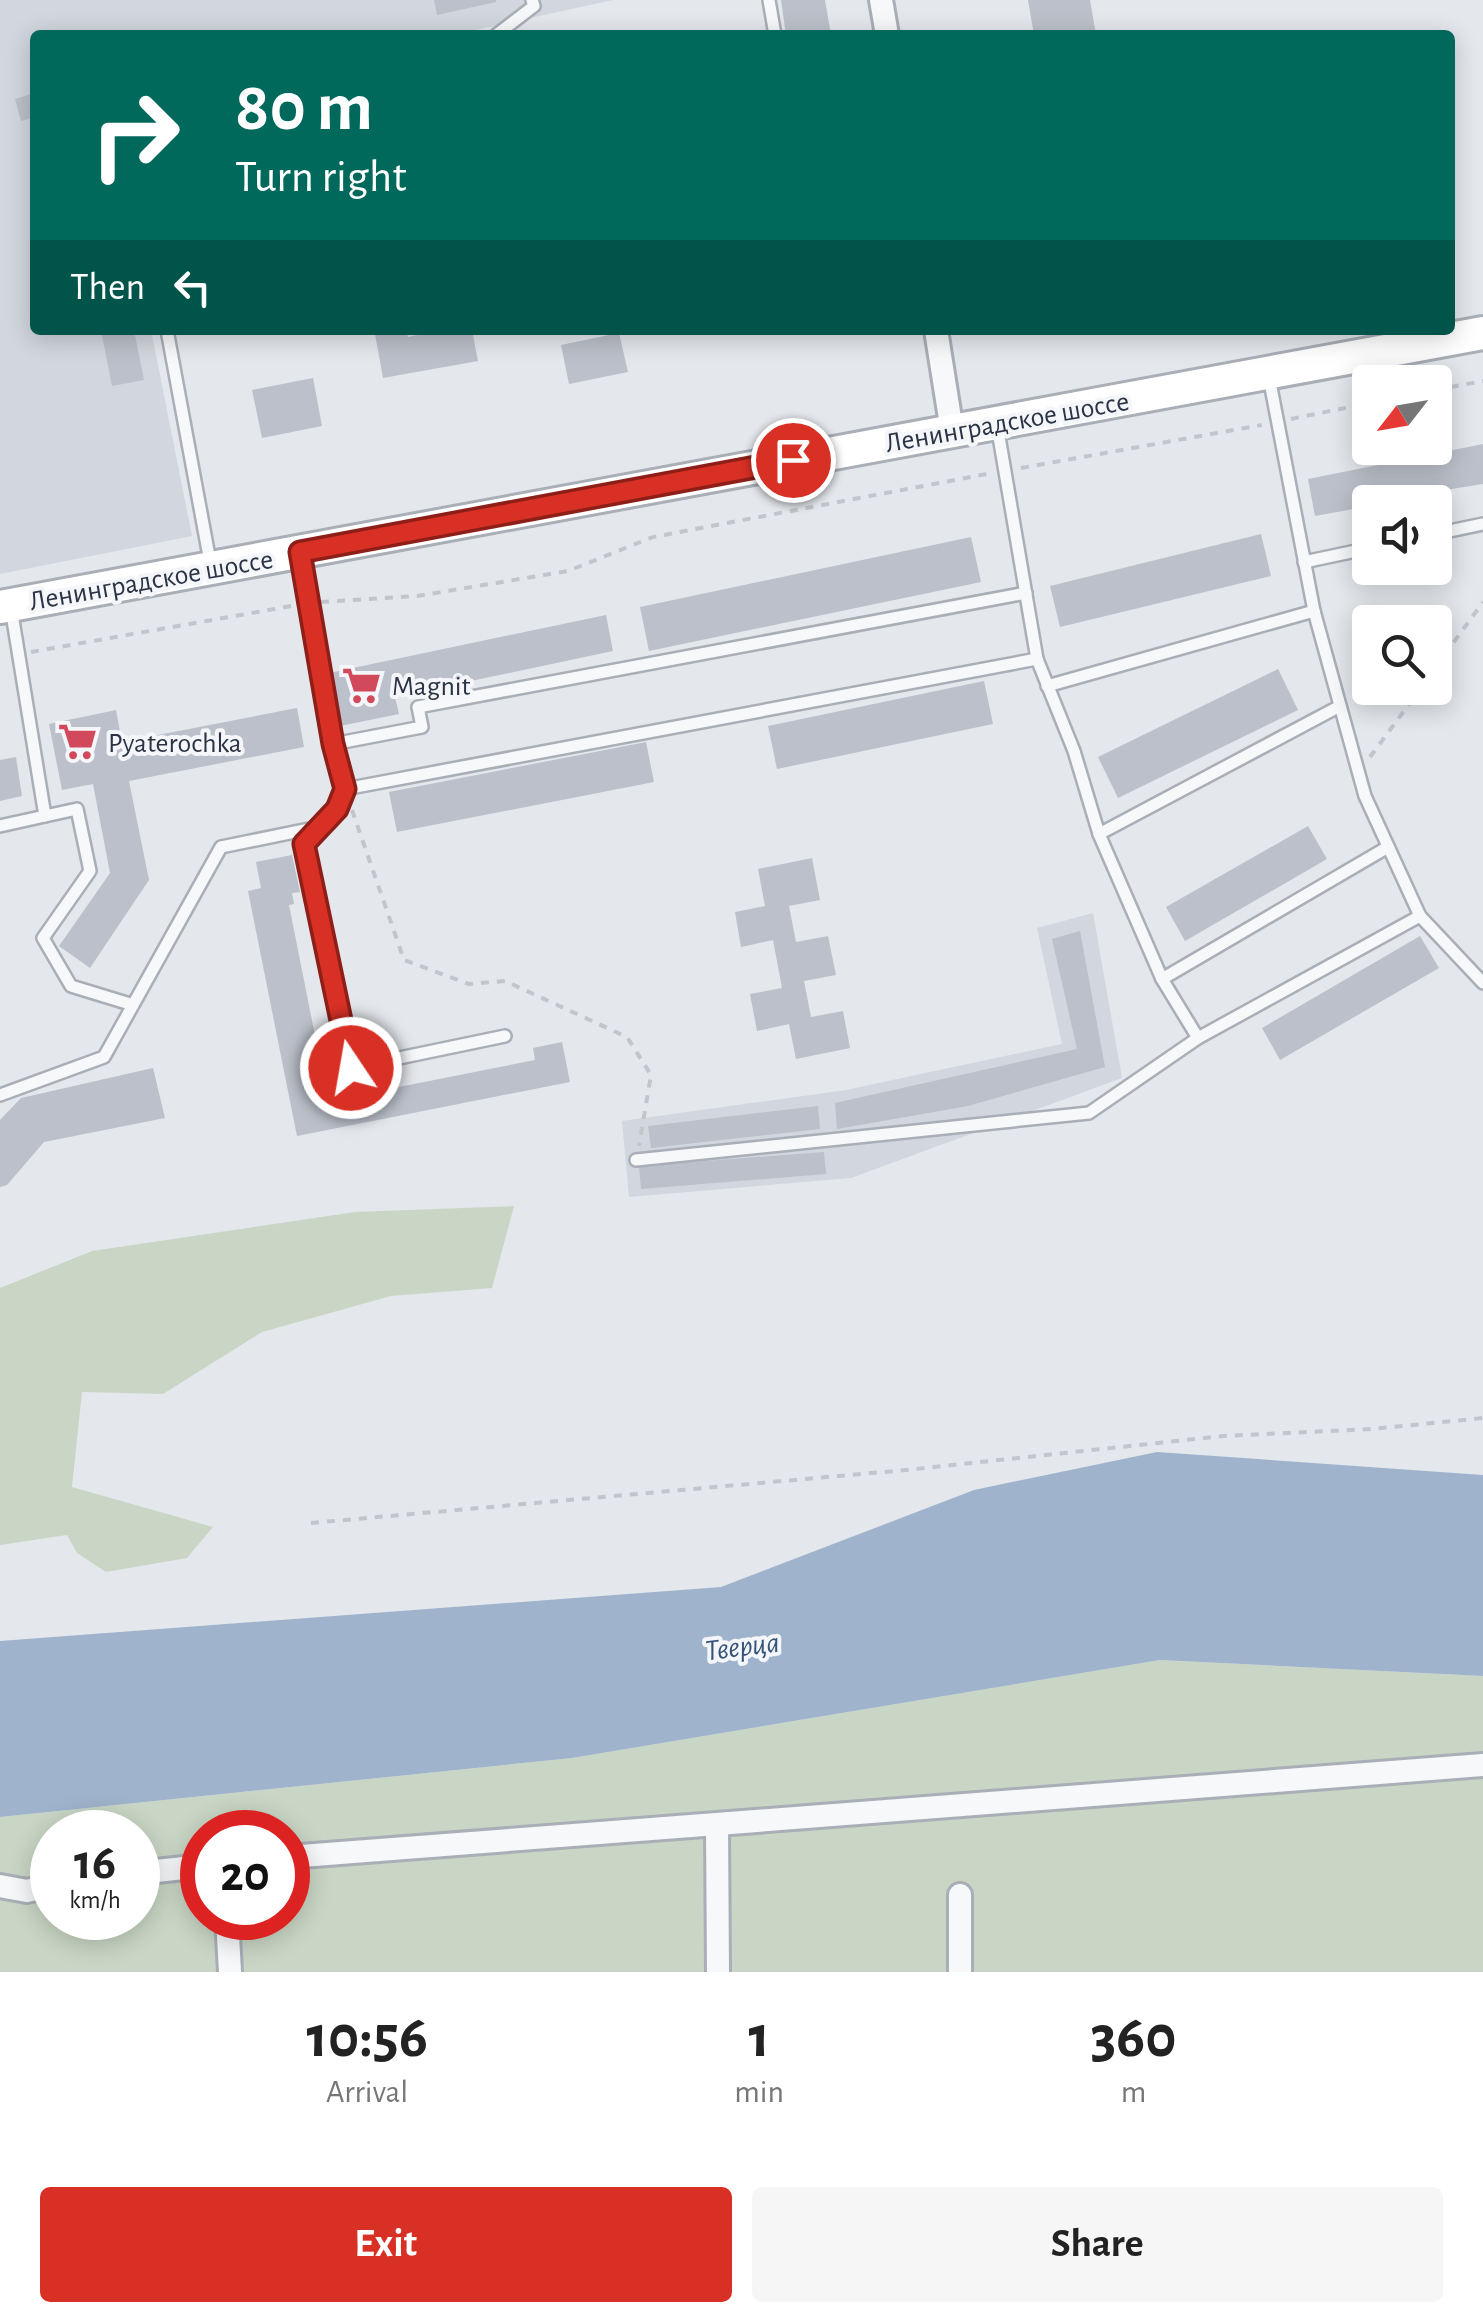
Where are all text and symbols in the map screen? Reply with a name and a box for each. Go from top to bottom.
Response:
icon: right [70,70,200,200]
text: 80 m [235,73,373,143]
text: Turn right [235,155,407,200]
icon: left [165,260,220,315]
text: Then [70,269,145,307]
north arrow [1352,365,1452,465]
map controls [1352,365,1452,705]
street label: Ленинградское шоссе [883,388,1131,458]
pin [751,418,836,503]
icon: arrive [766,433,821,488]
button: sound [1352,485,1452,585]
street label: Ленинградское шоссе [27,546,275,616]
button: search [1352,605,1452,705]
supermarket icon: Magnit [341,664,383,706]
place label: Magnit [392,673,471,701]
supermarket icon: Pyaterochka [57,721,99,763]
place label: Pyaterochka [108,730,242,758]
position arrow [299,1016,403,1120]
water label: Тверца [703,1628,781,1666]
speed limit sign: 20 [180,1810,310,1940]
text: 16 [74,1838,116,1888]
text: km/h [69,1888,121,1913]
text: 10:56 [306,2008,428,2068]
text: 1 [748,2008,770,2068]
text: 360 [1090,2008,1177,2068]
text: Arrival [326,2076,408,2108]
text: min [734,2076,784,2108]
text: m [1121,2076,1146,2108]
button: Exit [40,2187,732,2302]
button: Share [752,2187,1443,2302]

